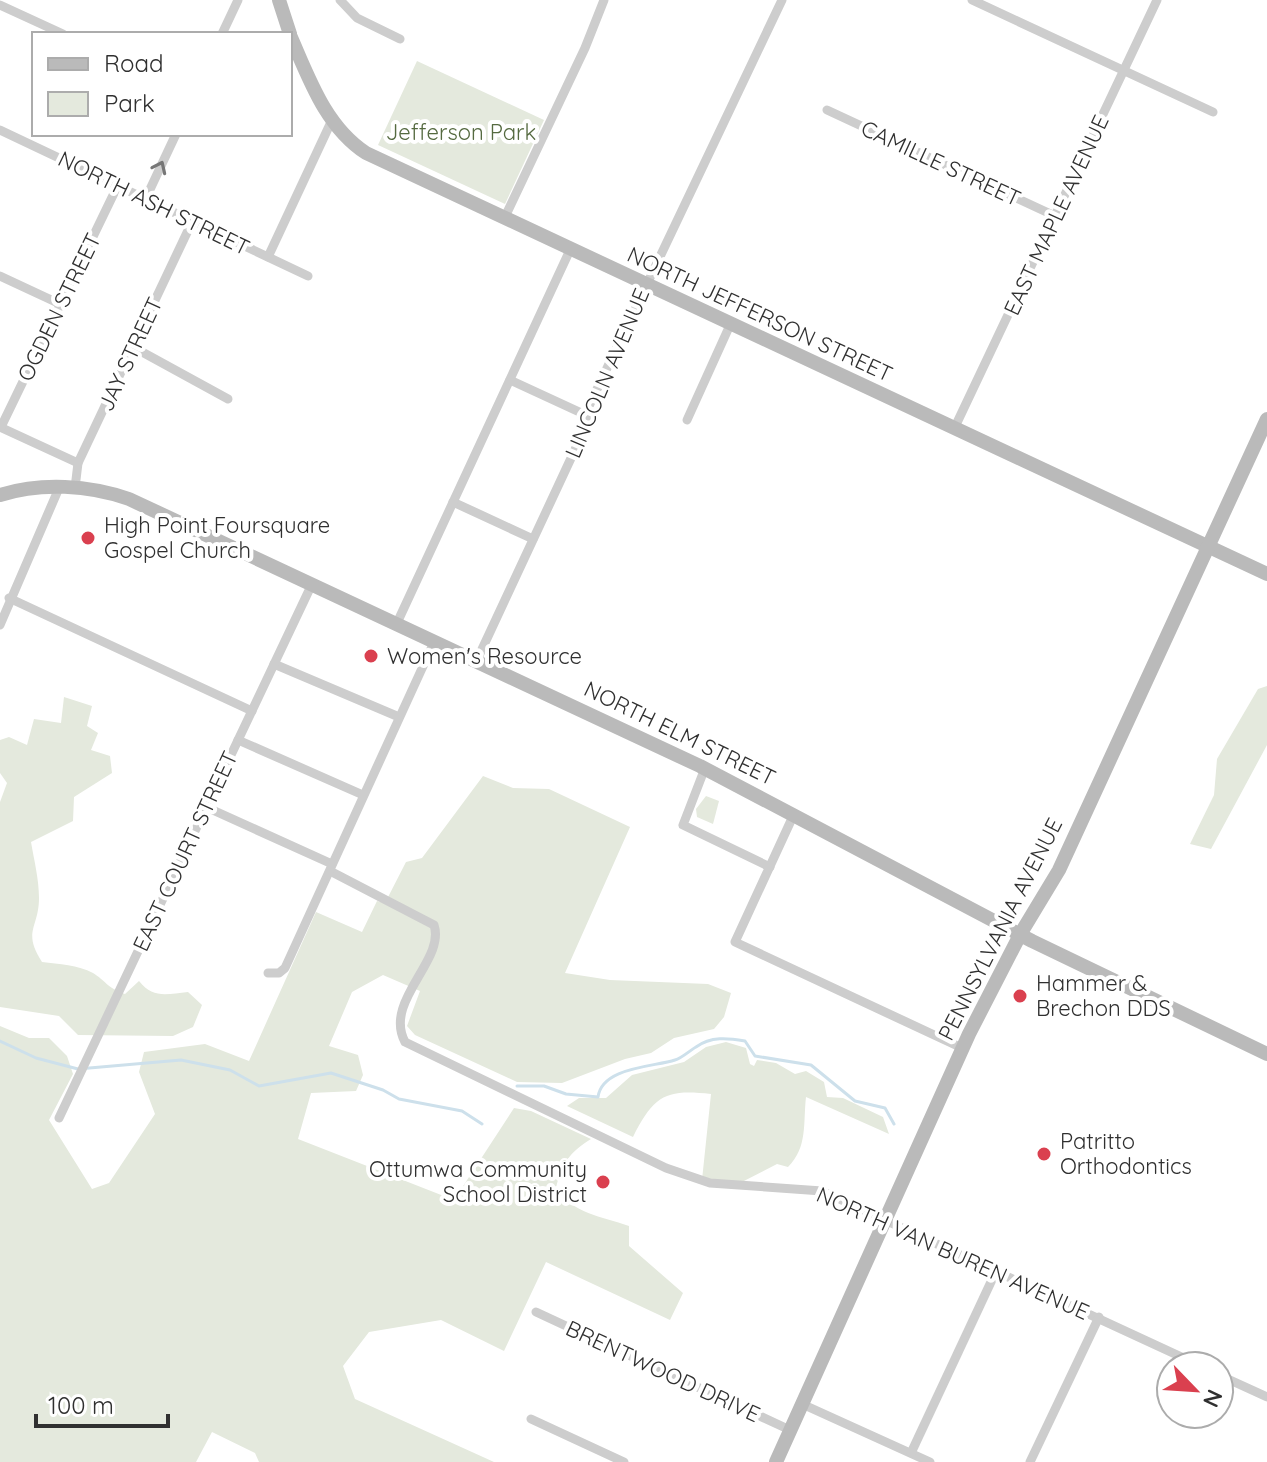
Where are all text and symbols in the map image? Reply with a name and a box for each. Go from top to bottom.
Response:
legend [32,32,292,136]
text: Road [104,48,164,78]
text: Park [104,88,155,118]
street label: EAST MAPLE AVENUE [997,110,1115,320]
street label: CAMILLE STREET [857,114,1025,212]
park label: Jefferson Park [386,118,536,146]
street label: NORTH ASH STREET [54,144,254,262]
one-way arrow [150,161,166,175]
street label: OGDEN STREET [11,228,107,386]
street label: NORTH JEFFERSON STREET [623,240,897,388]
street label: LINCOLN AVENUE [559,284,655,462]
street label: JAY STREET [91,293,169,415]
place label: High Point Foursquare Gospel Church [104,511,330,564]
marker: High Point Foursquare Gospel Church [79,529,97,547]
place label: Women's Resource [387,642,582,670]
marker: Women's Resource [362,647,380,665]
street label: NORTH ELM STREET [580,674,780,792]
street label: EAST COURT STREET [126,746,244,956]
street label: PENNSYLVANIA AVENUE [932,813,1068,1045]
place label: Hammer & Brechon DDS [1036,969,1171,1022]
marker: Hammer & Brechon DDS [1011,987,1029,1005]
place label: Patritto Orthodontics [1060,1127,1192,1180]
marker: Patritto Orthodontics [1035,1145,1053,1163]
place label: Ottumwa Community School District [369,1155,587,1208]
marker: Ottumwa Community School District [594,1173,612,1191]
street label: NORTH VAN BUREN AVENUE [812,1180,1094,1326]
street label: BRENTWOOD DRIVE [561,1314,765,1428]
north arrow [1155,1350,1235,1430]
scale bar [36,1378,168,1428]
text: N [1197,1385,1229,1412]
text: 100 m [48,1390,114,1420]

